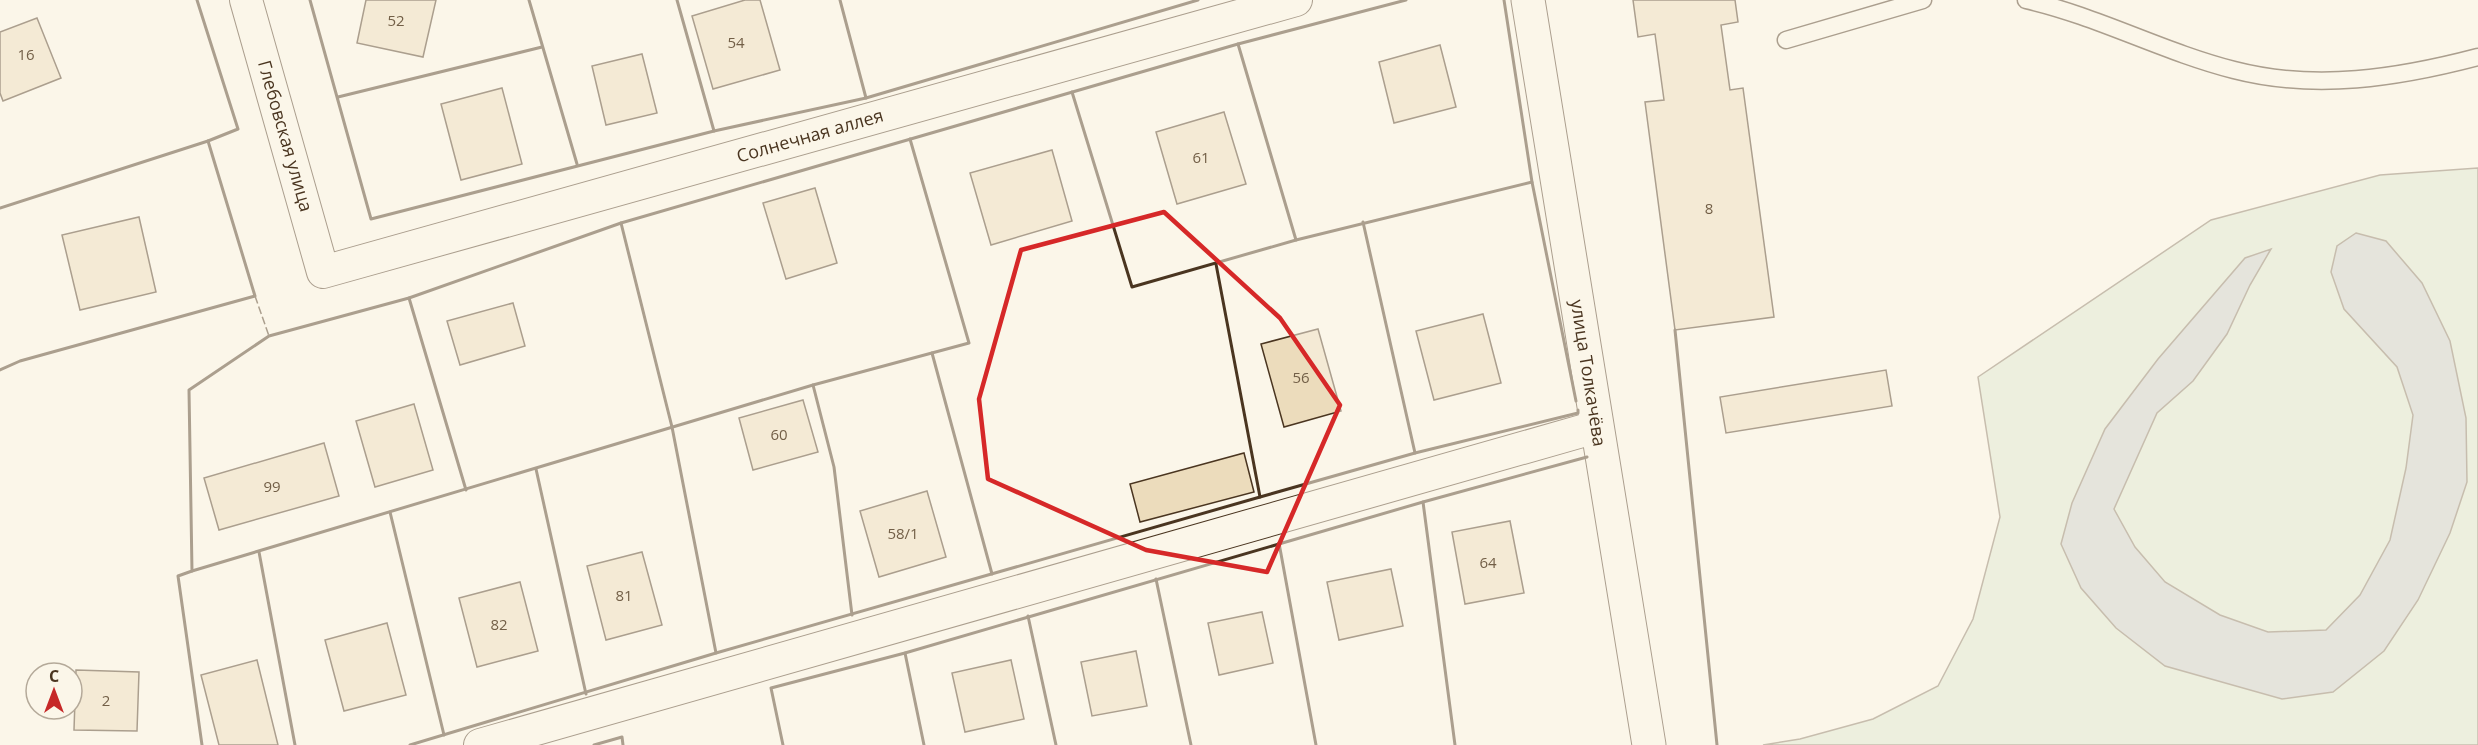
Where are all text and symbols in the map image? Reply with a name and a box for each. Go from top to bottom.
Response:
house number: 52 [387,10,405,30]
house number: 54 [727,32,745,52]
house number: 16 [17,44,35,64]
street label: Глебовская улица [253,57,319,214]
street label: Солнечная аллея [734,103,886,167]
house number: 61 [1192,147,1210,167]
house number: 8 [1705,198,1713,218]
street label: улица Толкачёва [1566,298,1612,448]
house number: 56 [1292,367,1310,387]
house number: 60 [770,424,788,444]
house number: 99 [263,476,281,496]
house number: 58/1 [887,523,919,543]
house number: 64 [1479,552,1497,572]
house number: 81 [615,585,633,605]
house number: 82 [490,614,508,634]
north arrow [24,661,84,721]
text: С [49,665,59,687]
house number: 2 [102,690,110,710]

